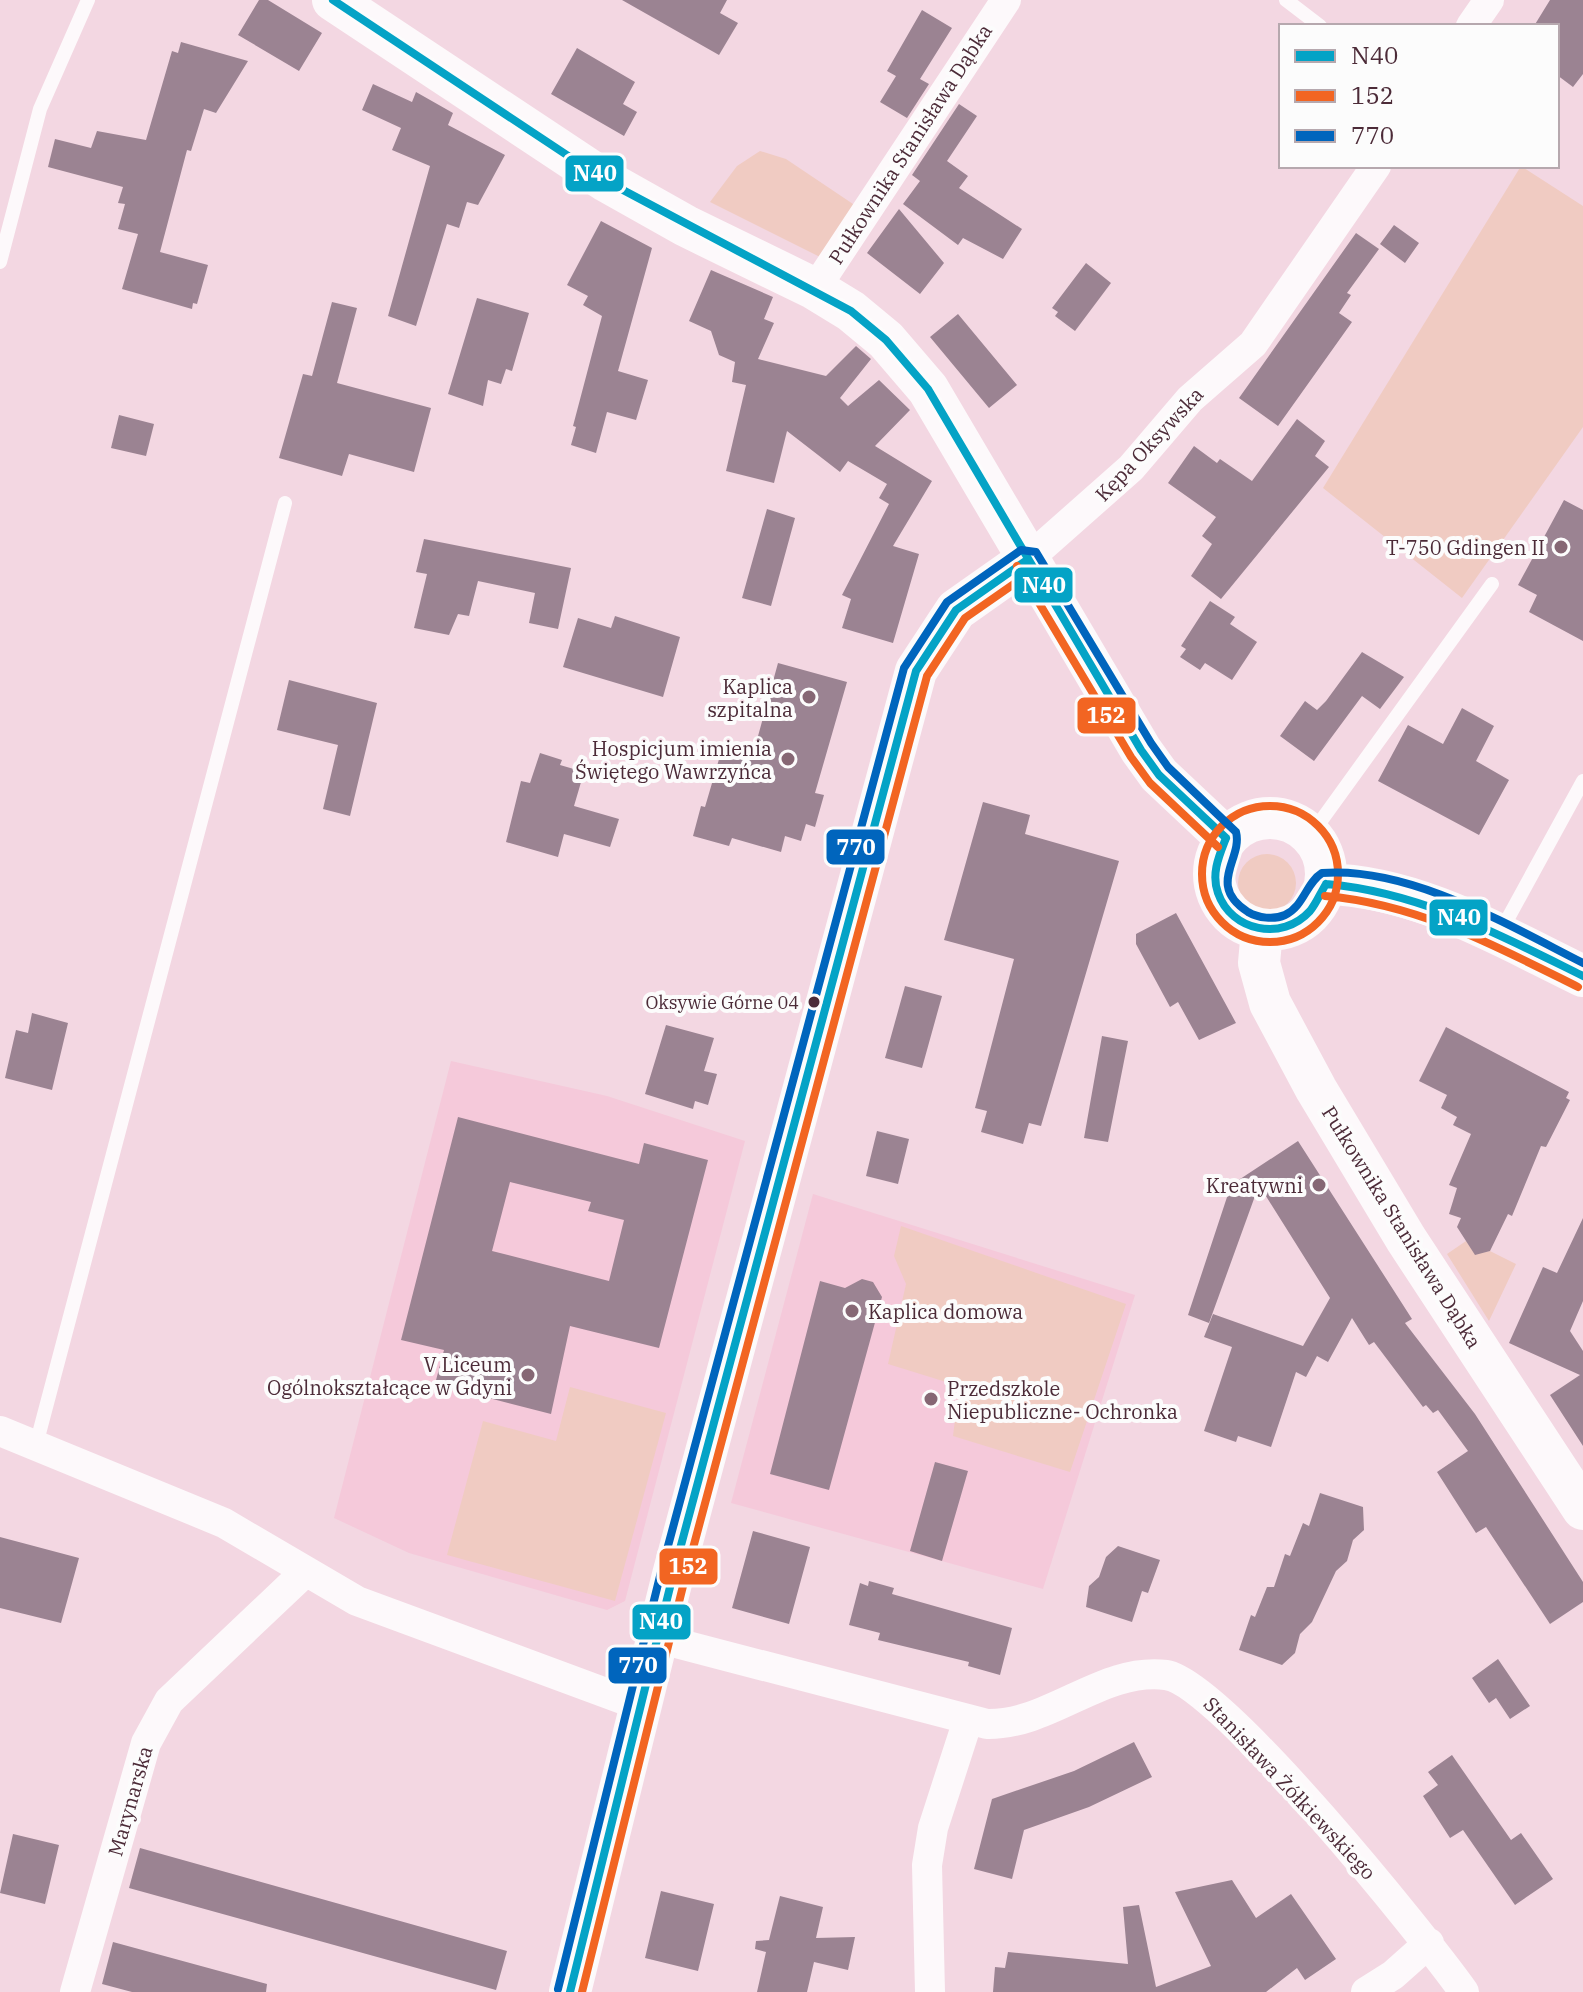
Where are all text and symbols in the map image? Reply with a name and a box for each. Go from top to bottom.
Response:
street label: Pułkownika Stanisława Dąbka [822,19,998,269]
legend [1279,24,1559,168]
text: N40 [1351,39,1398,71]
text: 152 [1351,79,1394,111]
text: 770 [1351,119,1394,151]
line badge: N40 [564,154,625,193]
text: N40 [573,158,617,187]
street label: Kępa Oksywska [1089,381,1209,507]
place label: T-750 Gdingen II [1386,534,1545,561]
marker: T-750 Gdingen II [1552,538,1570,556]
line badge: N40 [1013,566,1074,604]
text: N40 [1022,570,1066,599]
place label: Kaplica szpitalna [707,673,793,723]
marker: Kaplica szpitalna [800,688,818,706]
line badge: 152 [1076,696,1137,735]
text: 152 [1086,700,1126,729]
place label: Hospicjum imienia Świętego Wawrzyńca [575,735,772,785]
marker: Hospicjum imienia Świętego Wawrzyńca [779,750,797,768]
line badge: 770 [825,828,886,866]
text: 770 [836,832,876,861]
line badge: N40 [1428,898,1489,937]
text: N40 [1437,902,1481,931]
place label: Oksywie Górne 04 [645,991,799,1014]
marker: Oksywie Górne 04 [806,994,822,1010]
street label: Pułkownika Stanisława Dąbka [1316,1101,1488,1353]
place label: Kreatywni [1206,1172,1303,1199]
marker: Kreatywni [1310,1176,1328,1194]
place label: Kaplica domowa [868,1298,1023,1325]
marker: Kaplica domowa [843,1302,861,1320]
place label: V Liceum Ogólnokształcące w Gdyni [267,1351,512,1401]
marker: V Liceum Ogólnokształcące w Gdyni [519,1366,537,1384]
place label: Przedszkole Niepubliczne- Ochronka [947,1375,1178,1425]
marker: Przedszkole Niepubliczne- Ochronka [922,1390,940,1408]
line badge: 152 [658,1547,719,1586]
text: 152 [668,1551,708,1580]
line badge: N40 [631,1603,692,1641]
text: N40 [639,1606,683,1635]
line badge: 770 [607,1646,668,1685]
text: 770 [618,1650,658,1679]
street label: Stanisława Żółkiewskiego [1198,1691,1382,1885]
street label: Marynarska [101,1743,159,1859]

